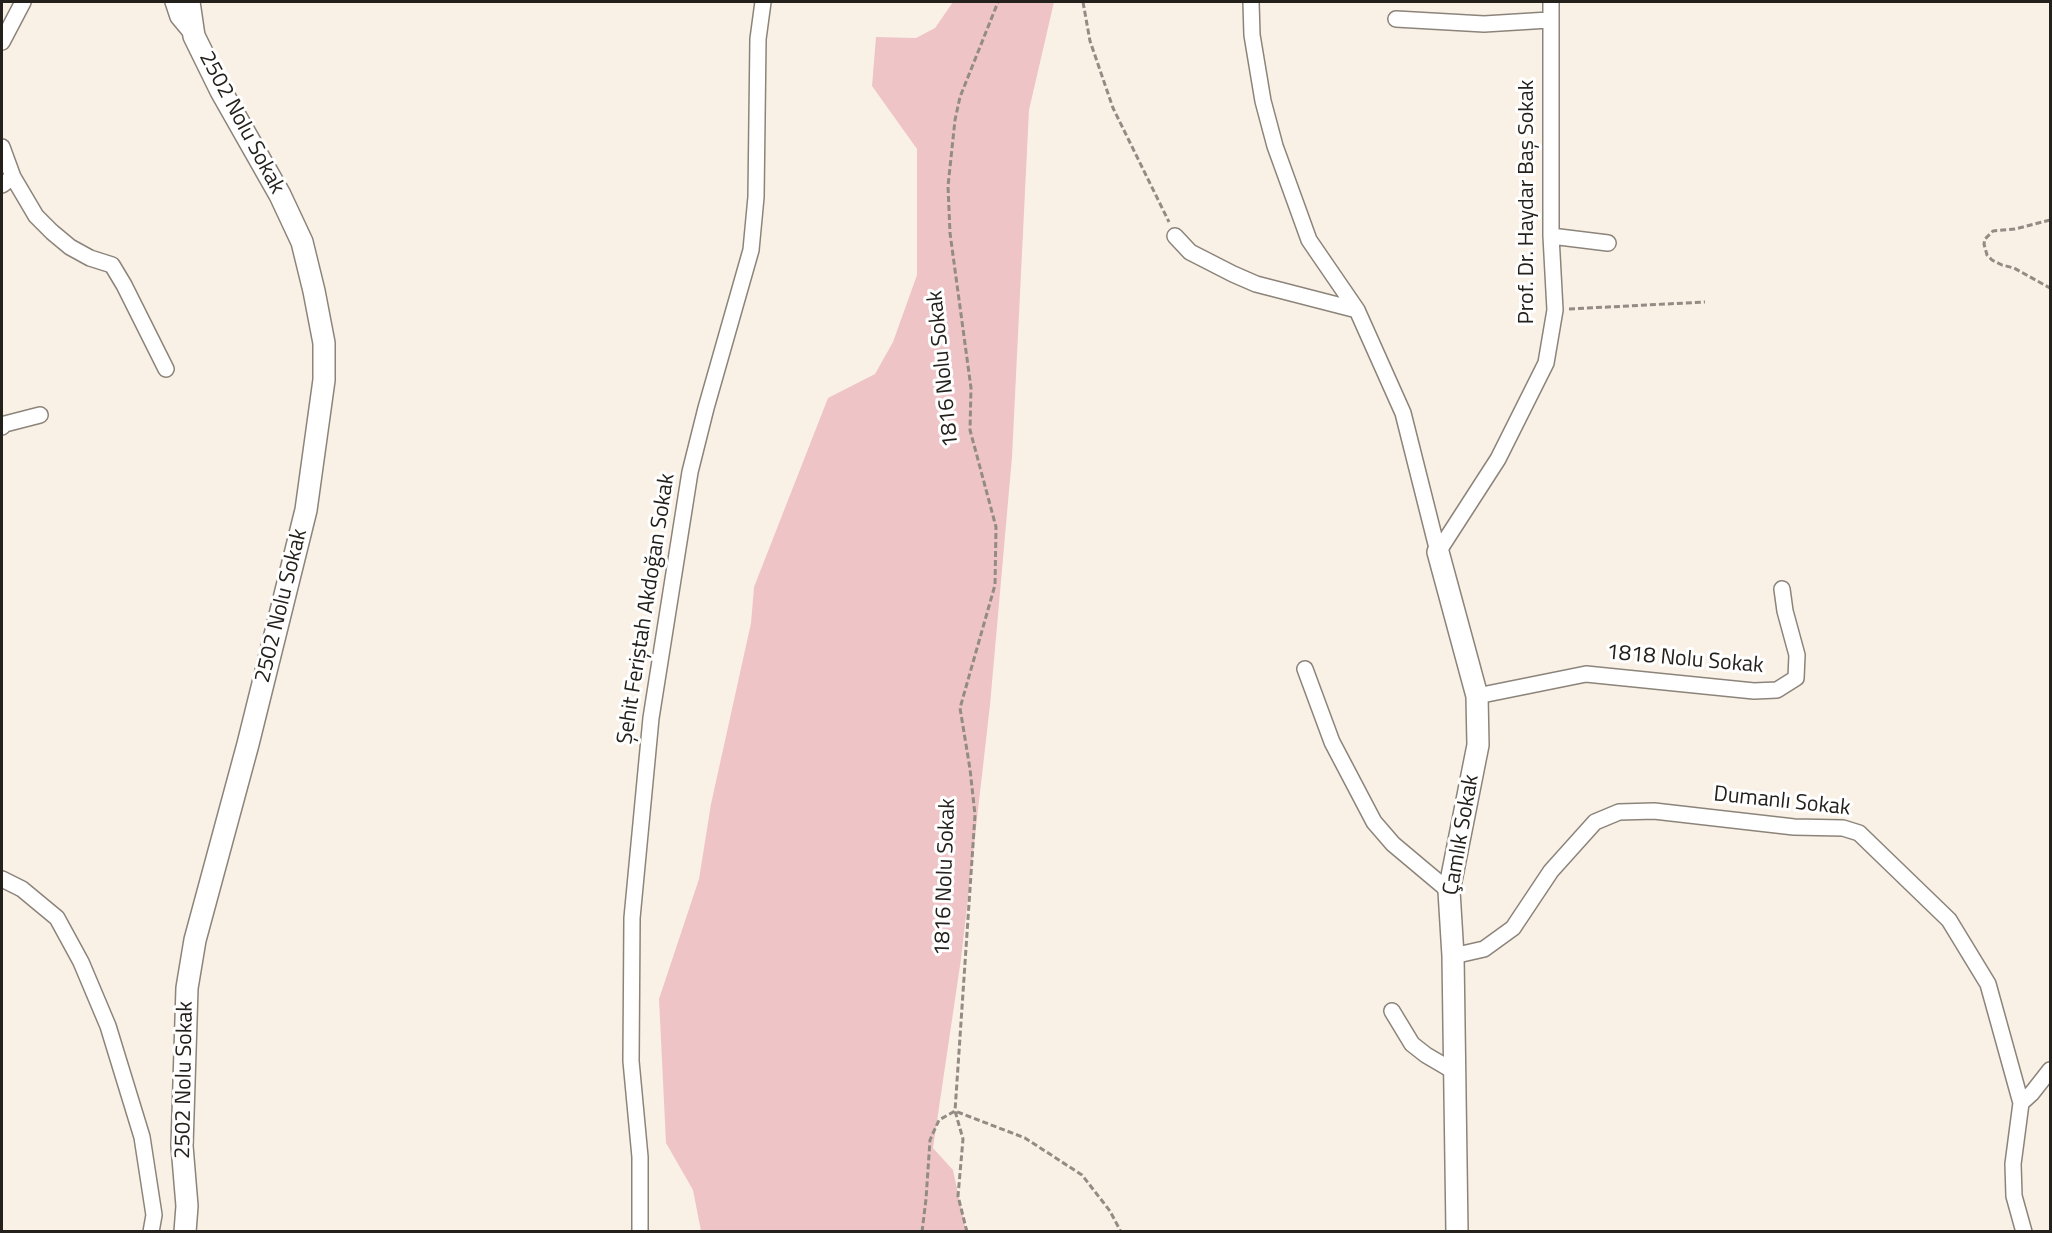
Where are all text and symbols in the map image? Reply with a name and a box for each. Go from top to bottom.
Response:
street label: 2502 Nolu Sokak [192,47,290,199]
street label: Prof. Dr. Haydar Baş Sokak [1515,80,1541,324]
street label: 1816 Nolu Sokak [923,289,965,449]
street label: Şehit Feriştah Akdoğan Sokak [613,472,681,746]
street label: 2502 Nolu Sokak [250,526,314,686]
street label: 1818 Nolu Sokak [1605,640,1765,680]
street label: Çamlık Sokak [1438,773,1486,897]
street label: Dumanlı Sokak [1712,782,1852,822]
street label: 1816 Nolu Sokak [930,798,962,956]
street label: 2502 Nolu Sokak [170,1001,200,1159]

